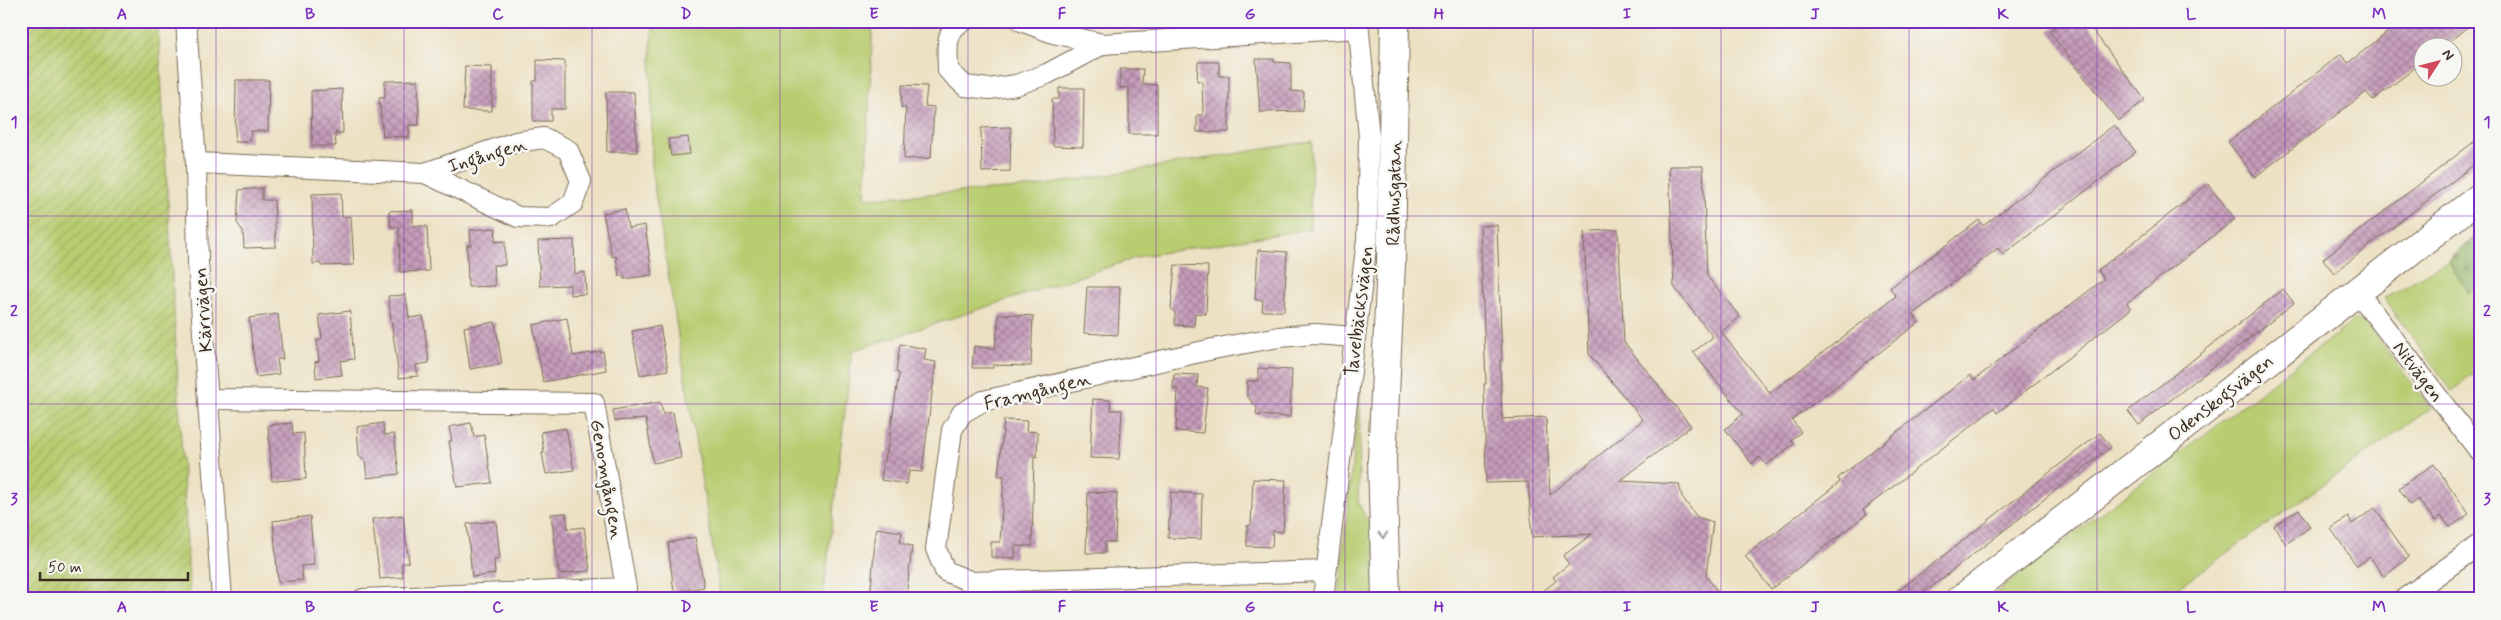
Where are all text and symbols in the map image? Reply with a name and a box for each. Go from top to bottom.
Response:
text: A [117,4,127,25]
text: B [305,4,315,25]
text: C [492,4,504,25]
text: D [680,4,692,25]
text: E [869,4,879,25]
text: F [1058,4,1067,25]
text: G [1245,4,1256,25]
text: H [1434,4,1445,25]
text: I [1623,4,1632,25]
text: J [1810,4,1820,25]
text: K [1997,4,2009,25]
text: L [2186,4,2197,25]
text: M [2372,4,2386,25]
north arrow [2414,38,2464,88]
text: N [2438,46,2458,64]
text: 1 [10,112,18,133]
text: 1 [2483,112,2491,133]
street label: Ingången [445,132,531,182]
street label: Rådhusgatan [1381,140,1409,246]
street label: Tavelbäcksvägen [1339,244,1381,378]
street label: Kärrvägen [188,267,220,353]
text: 2 [10,301,18,322]
text: 2 [2483,301,2491,322]
street label: Nitvägen [2386,336,2449,408]
street label: Odenskogsvägen [2163,349,2281,450]
street label: Framgången [981,366,1094,420]
street label: Genomgången [581,417,629,542]
text: 3 [10,489,18,510]
text: 3 [2483,489,2491,510]
one-way arrow [1378,531,1389,539]
scale bar [40,550,188,582]
text: 50 m [48,558,82,578]
text: A [117,597,127,618]
text: B [305,597,315,618]
text: C [492,597,504,618]
text: D [680,597,692,618]
text: E [869,597,879,618]
text: F [1058,597,1067,618]
text: G [1245,597,1256,618]
text: H [1434,597,1445,618]
text: I [1623,597,1632,618]
text: J [1810,597,1820,618]
text: K [1997,597,2009,618]
text: L [2186,597,2197,618]
text: M [2372,597,2386,618]

